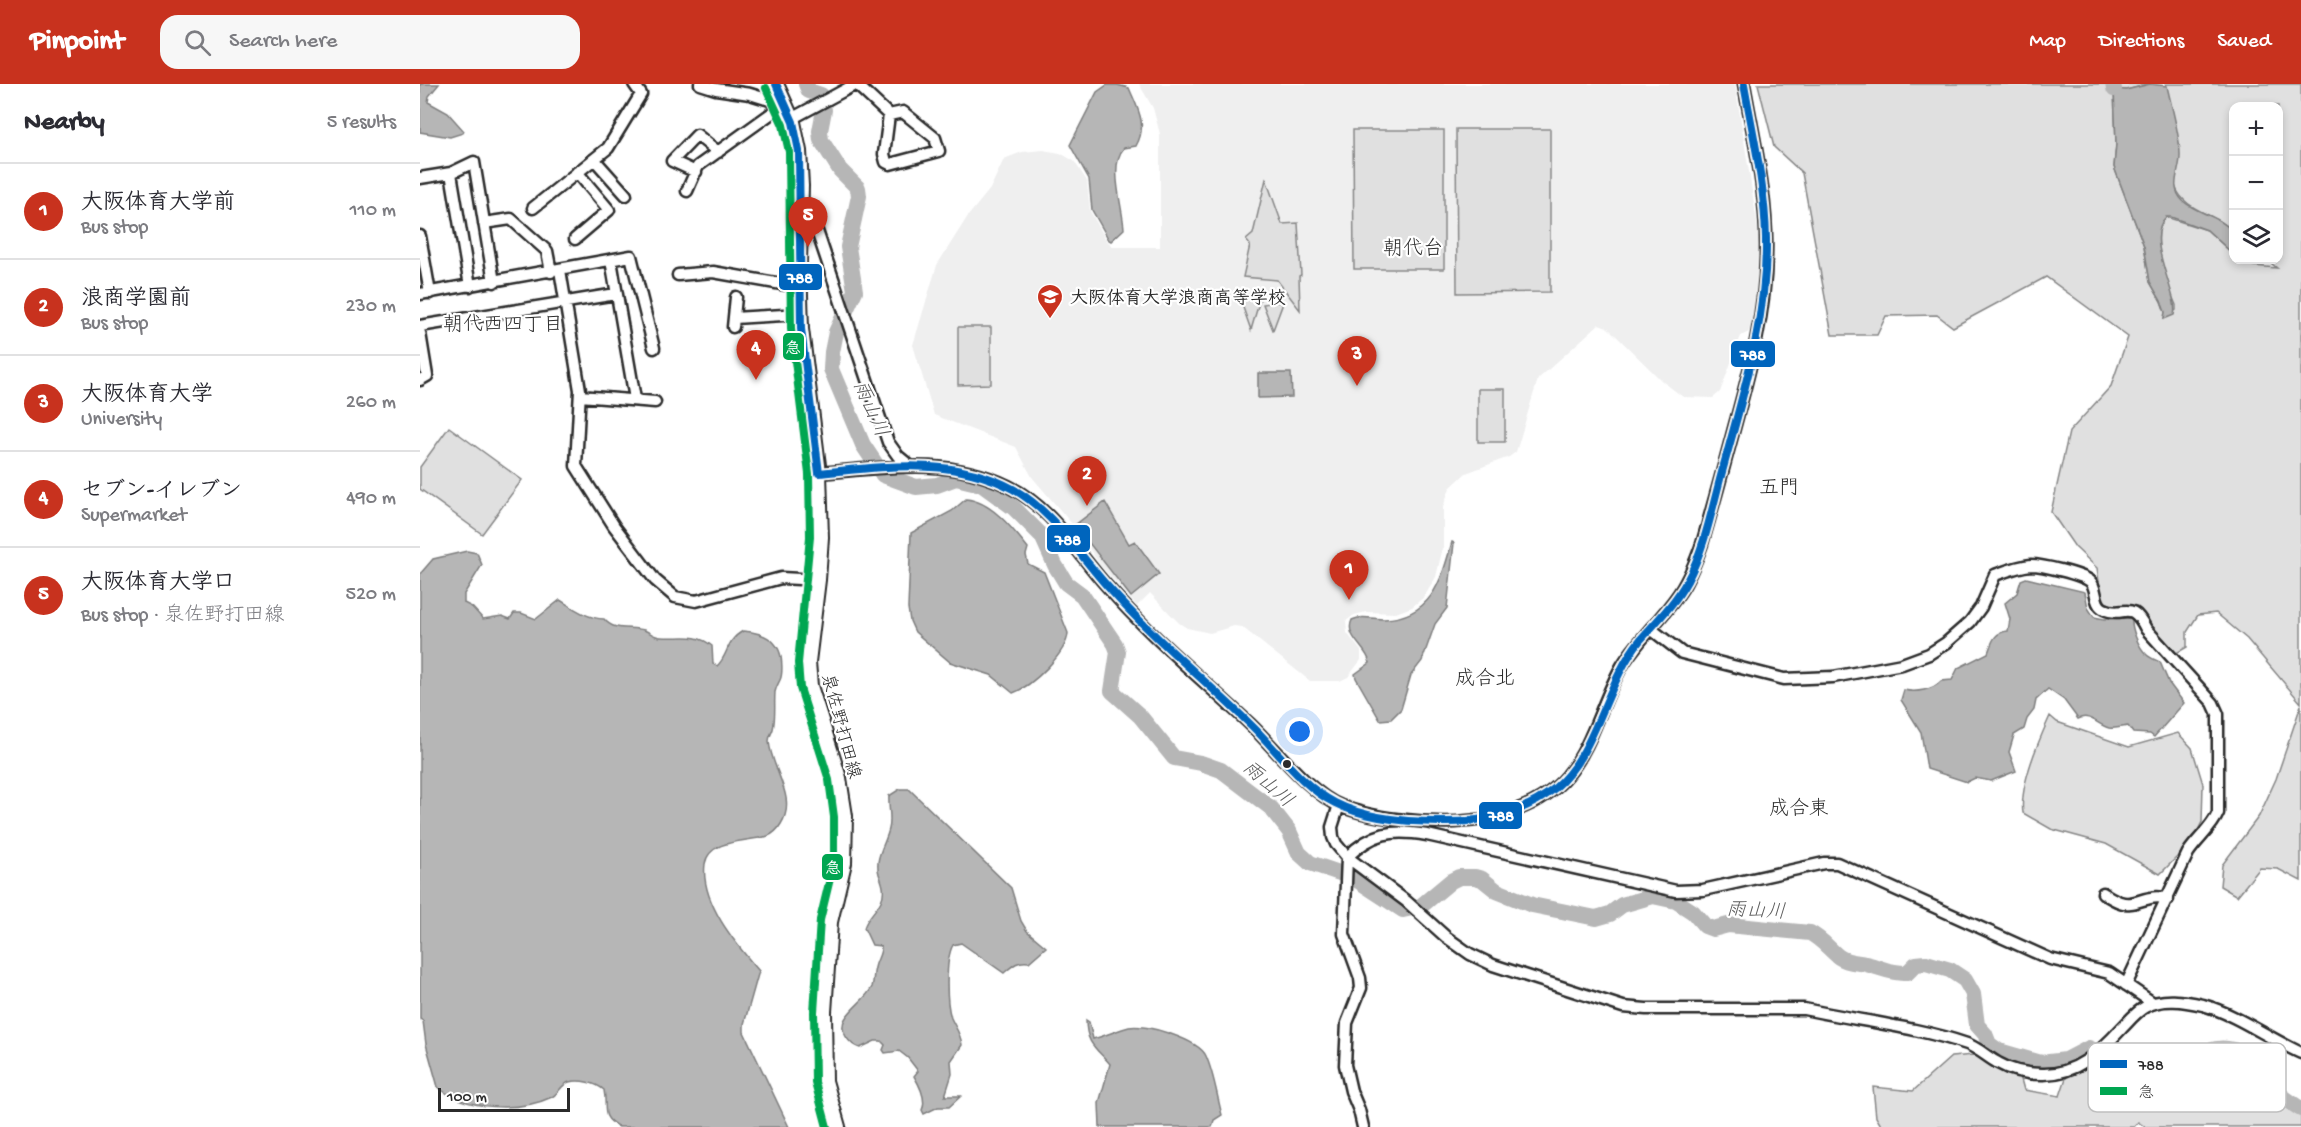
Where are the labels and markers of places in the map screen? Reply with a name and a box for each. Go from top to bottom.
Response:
pin: 5 [788,198,828,247]
school or university icon: 大阪体育大学浪商高等学校 [1035,282,1065,320]
place label: 大阪体育大学浪商高等学校 [1070,287,1286,310]
pin: 4 [736,330,776,380]
pin: 3 [1338,336,1376,386]
pin: 2 [1068,456,1106,506]
pin: 1 [1330,550,1368,600]
unlabelled marker [1281,758,1293,770]

